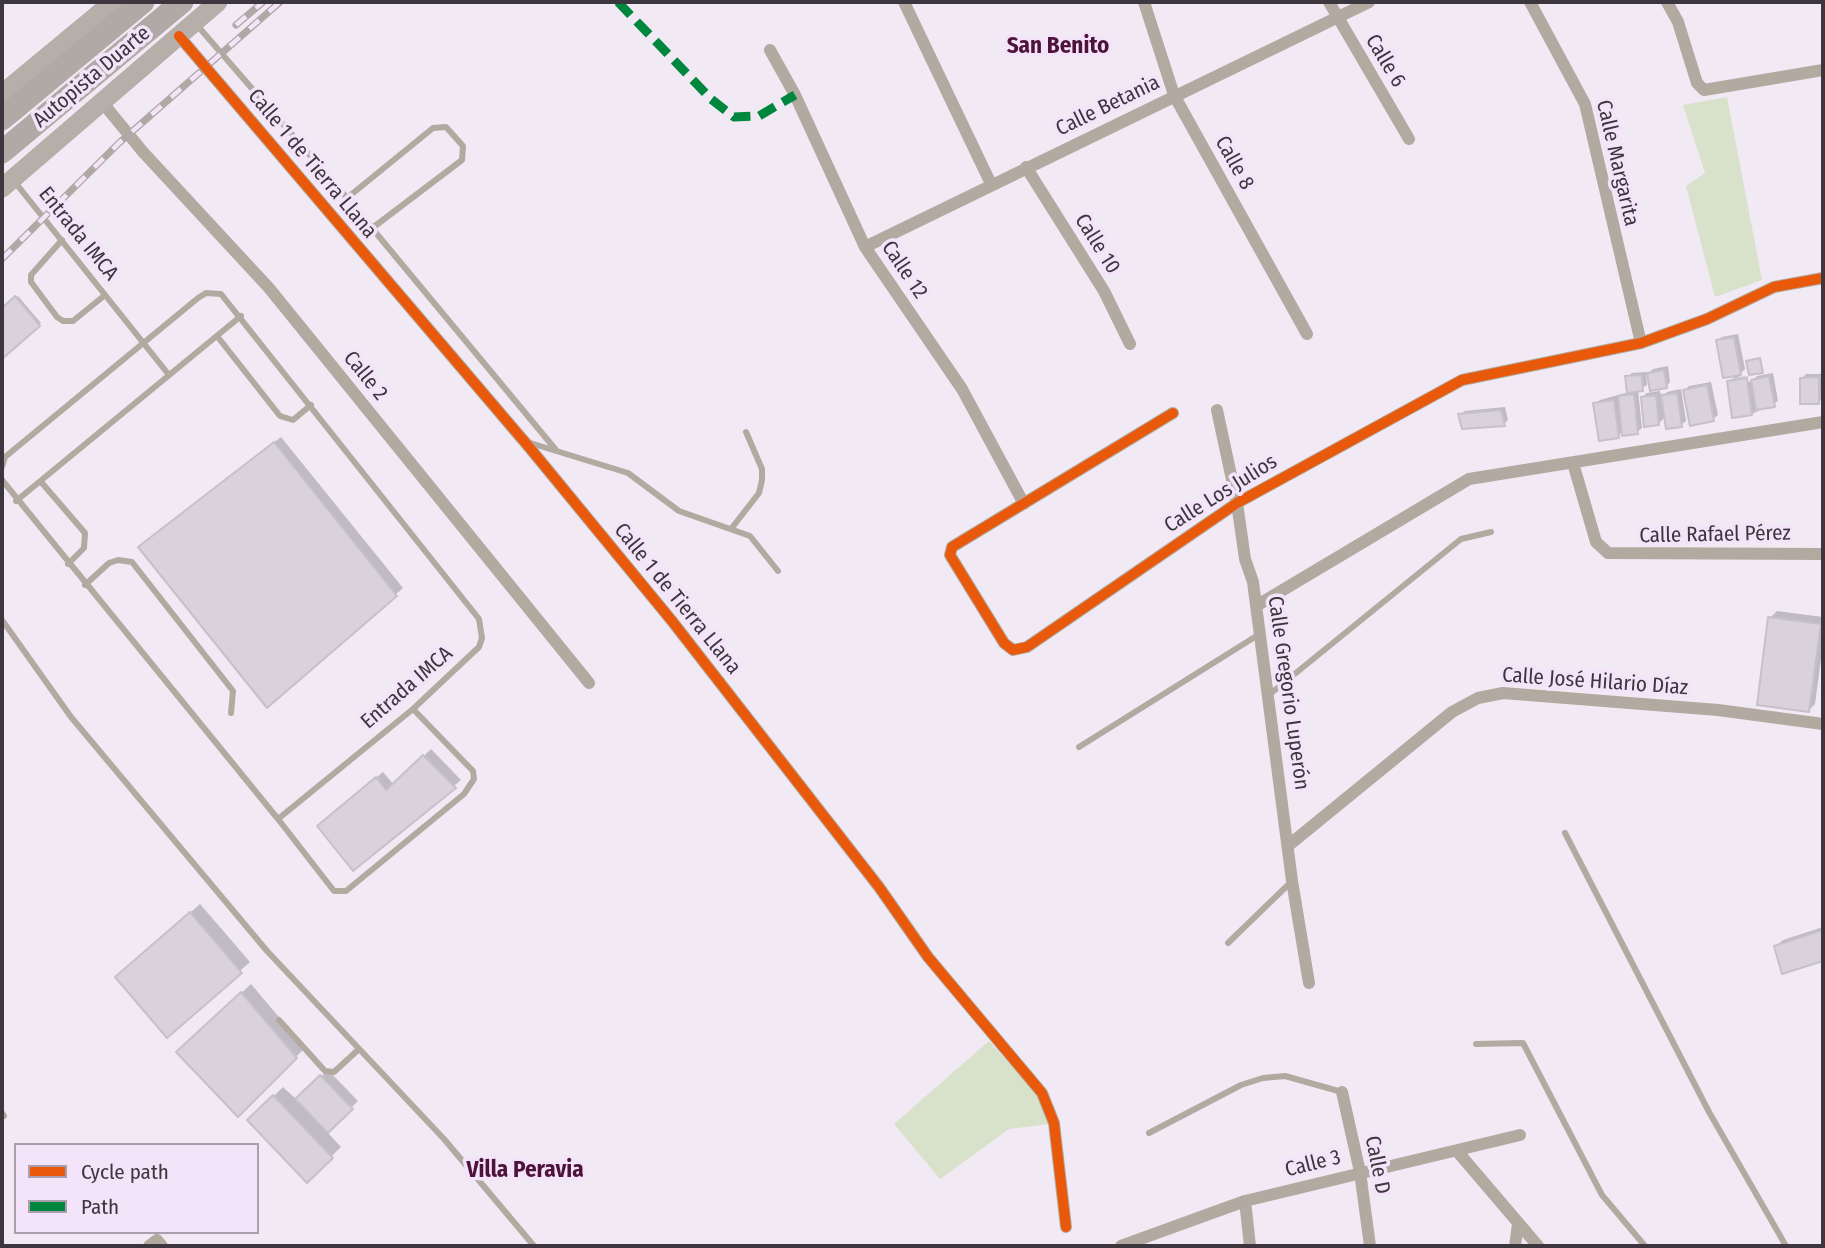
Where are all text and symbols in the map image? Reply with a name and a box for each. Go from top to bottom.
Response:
street label: Autopista Duarte [28,21,156,133]
street label: Calle 6 [1359,30,1411,92]
district label: San Benito [1007,33,1109,61]
street label: Calle Betania [1052,70,1164,142]
street label: Calle 1 de Tierra Llana [242,84,382,244]
street label: Calle Margarita [1590,98,1644,228]
street label: Calle 8 [1209,132,1259,194]
street label: Entrada IMCA [33,182,123,286]
street label: Calle 10 [1069,209,1125,279]
street label: Calle 12 [876,236,932,304]
street label: Calle 2 [338,346,392,406]
street label: Calle Los Julios [1160,449,1282,539]
street label: Calle 1 de Tierra Llana [608,518,746,680]
street label: Calle Rafael Pérez [1639,521,1791,549]
street label: Calle Gregorio Luperón [1262,594,1314,792]
street label: Entrada IMCA [356,641,458,735]
street label: Calle José Hilario Díaz [1501,663,1689,701]
street label: Calle D [1359,1134,1395,1196]
legend [14,1143,259,1234]
street label: Calle 3 [1283,1145,1343,1183]
district label: Villa Peravia [466,1157,584,1185]
text: Cycle path [81,1159,169,1185]
text: Path [81,1194,119,1220]

